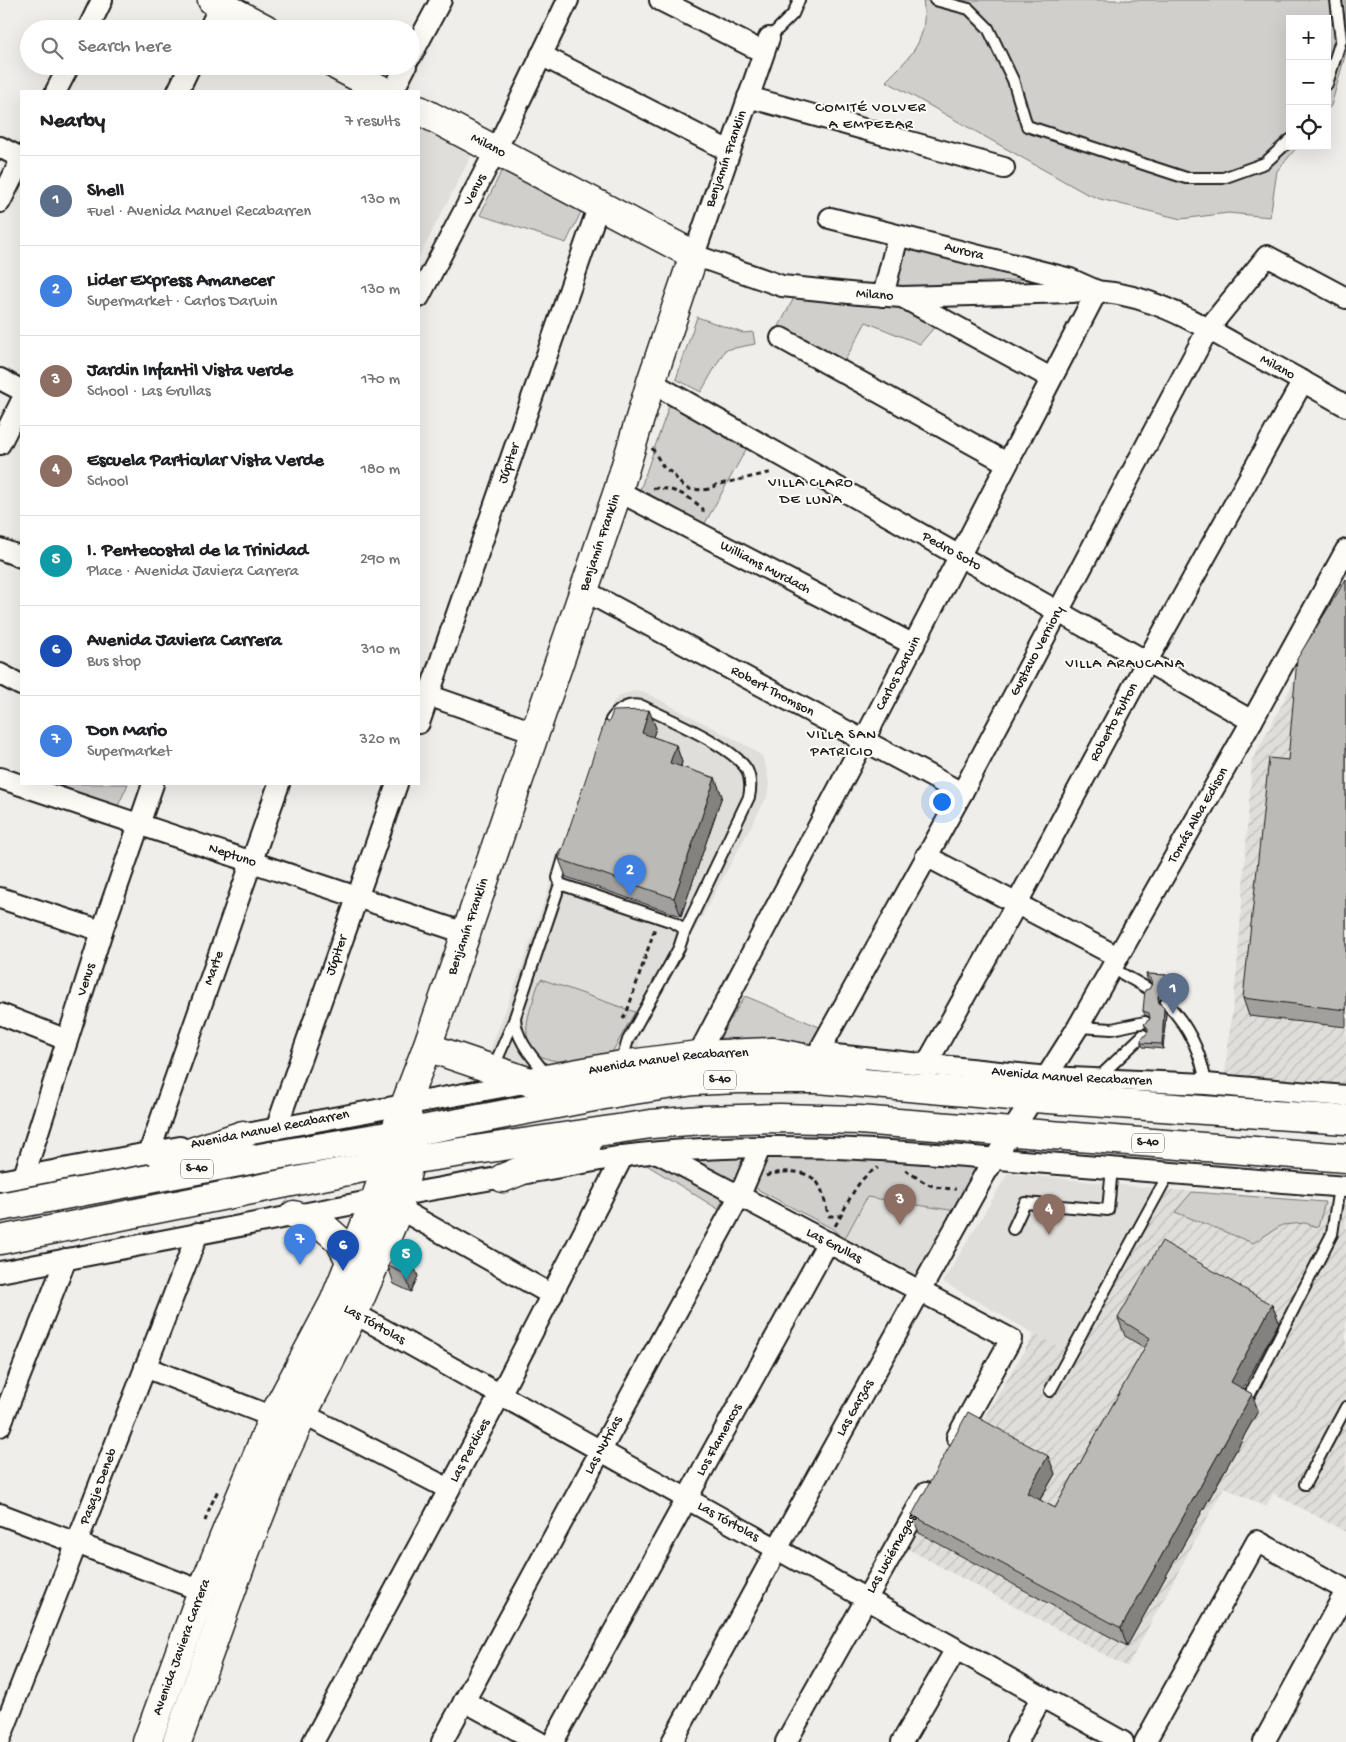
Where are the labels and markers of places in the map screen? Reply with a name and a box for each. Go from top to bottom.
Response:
pin: 2 [614,855,646,896]
pin: 1 [1157,973,1189,1014]
pin: 3 [884,1184,916,1225]
pin: 4 [1033,1194,1065,1235]
pin: 7 [284,1224,316,1265]
pin: 6 [327,1230,359,1271]
pin: 5 [390,1239,422,1280]

